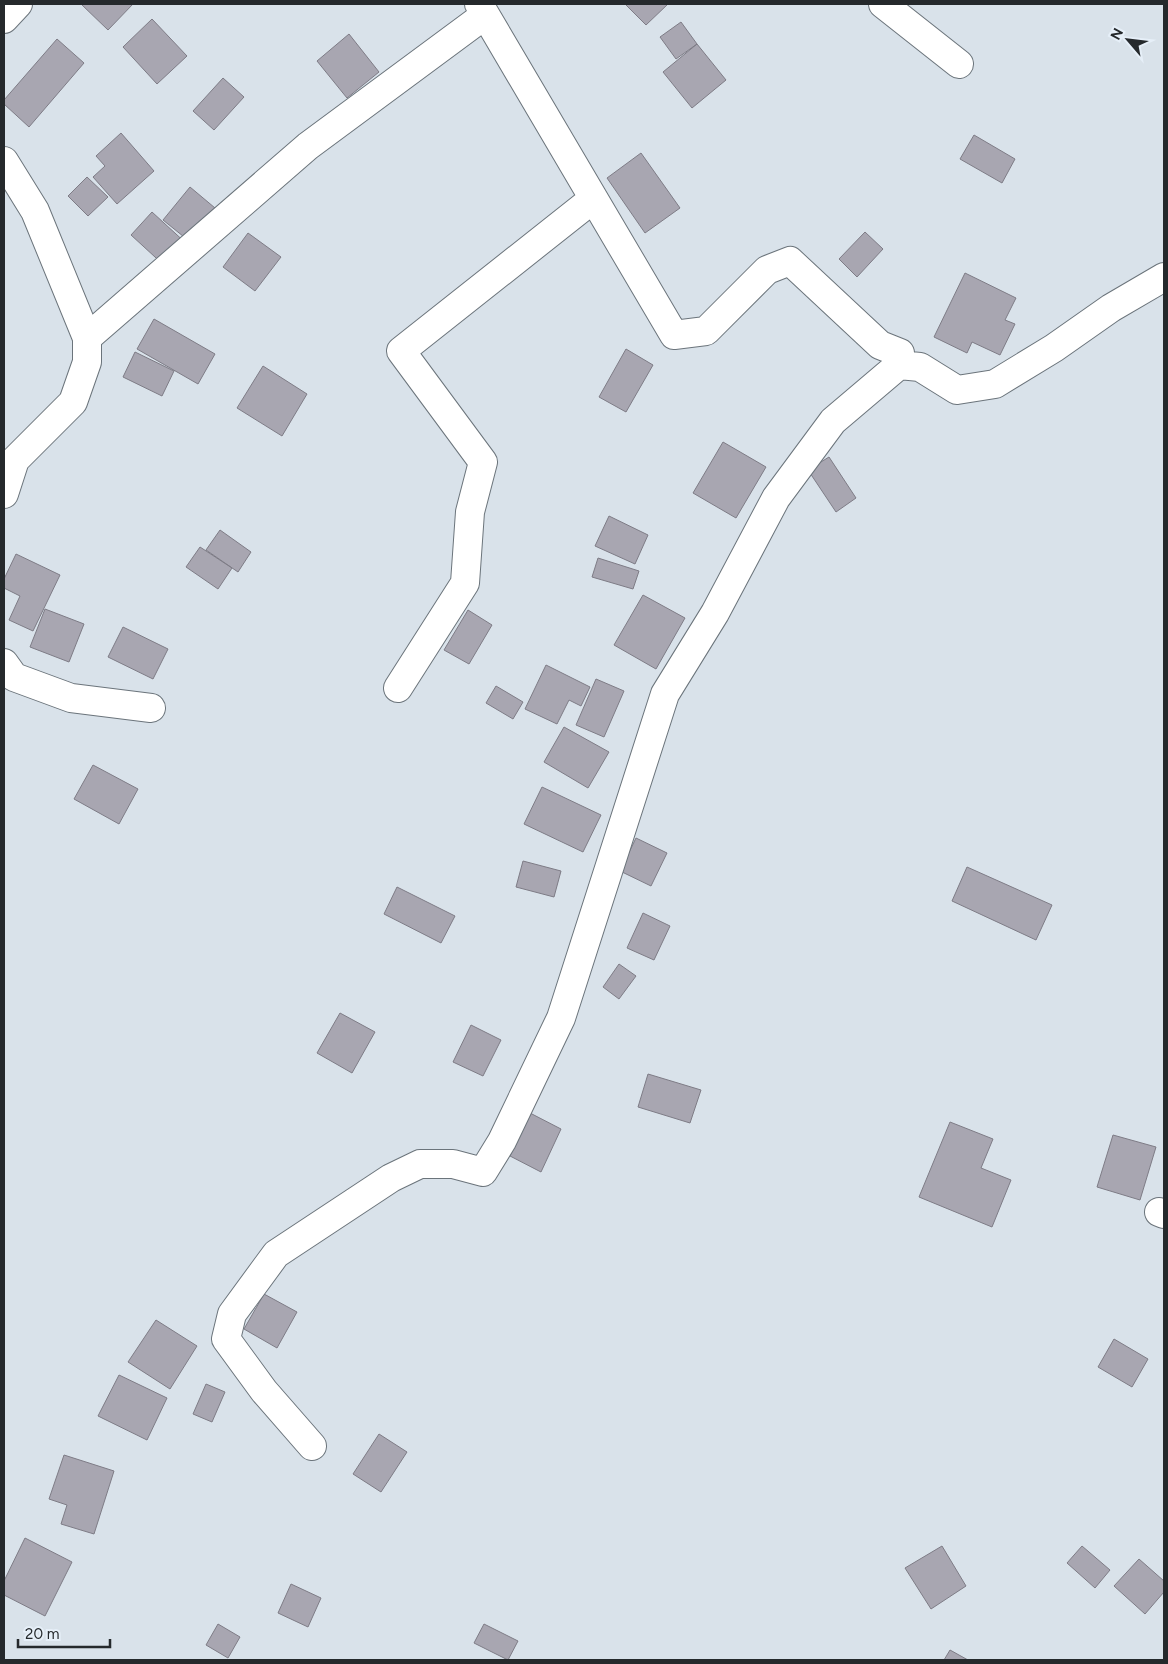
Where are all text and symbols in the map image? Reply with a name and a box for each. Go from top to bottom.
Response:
north arrow [1103,15,1153,65]
text: N [1107,25,1127,43]
scale bar [18,1616,110,1648]
text: 20 m [25,1625,59,1643]

